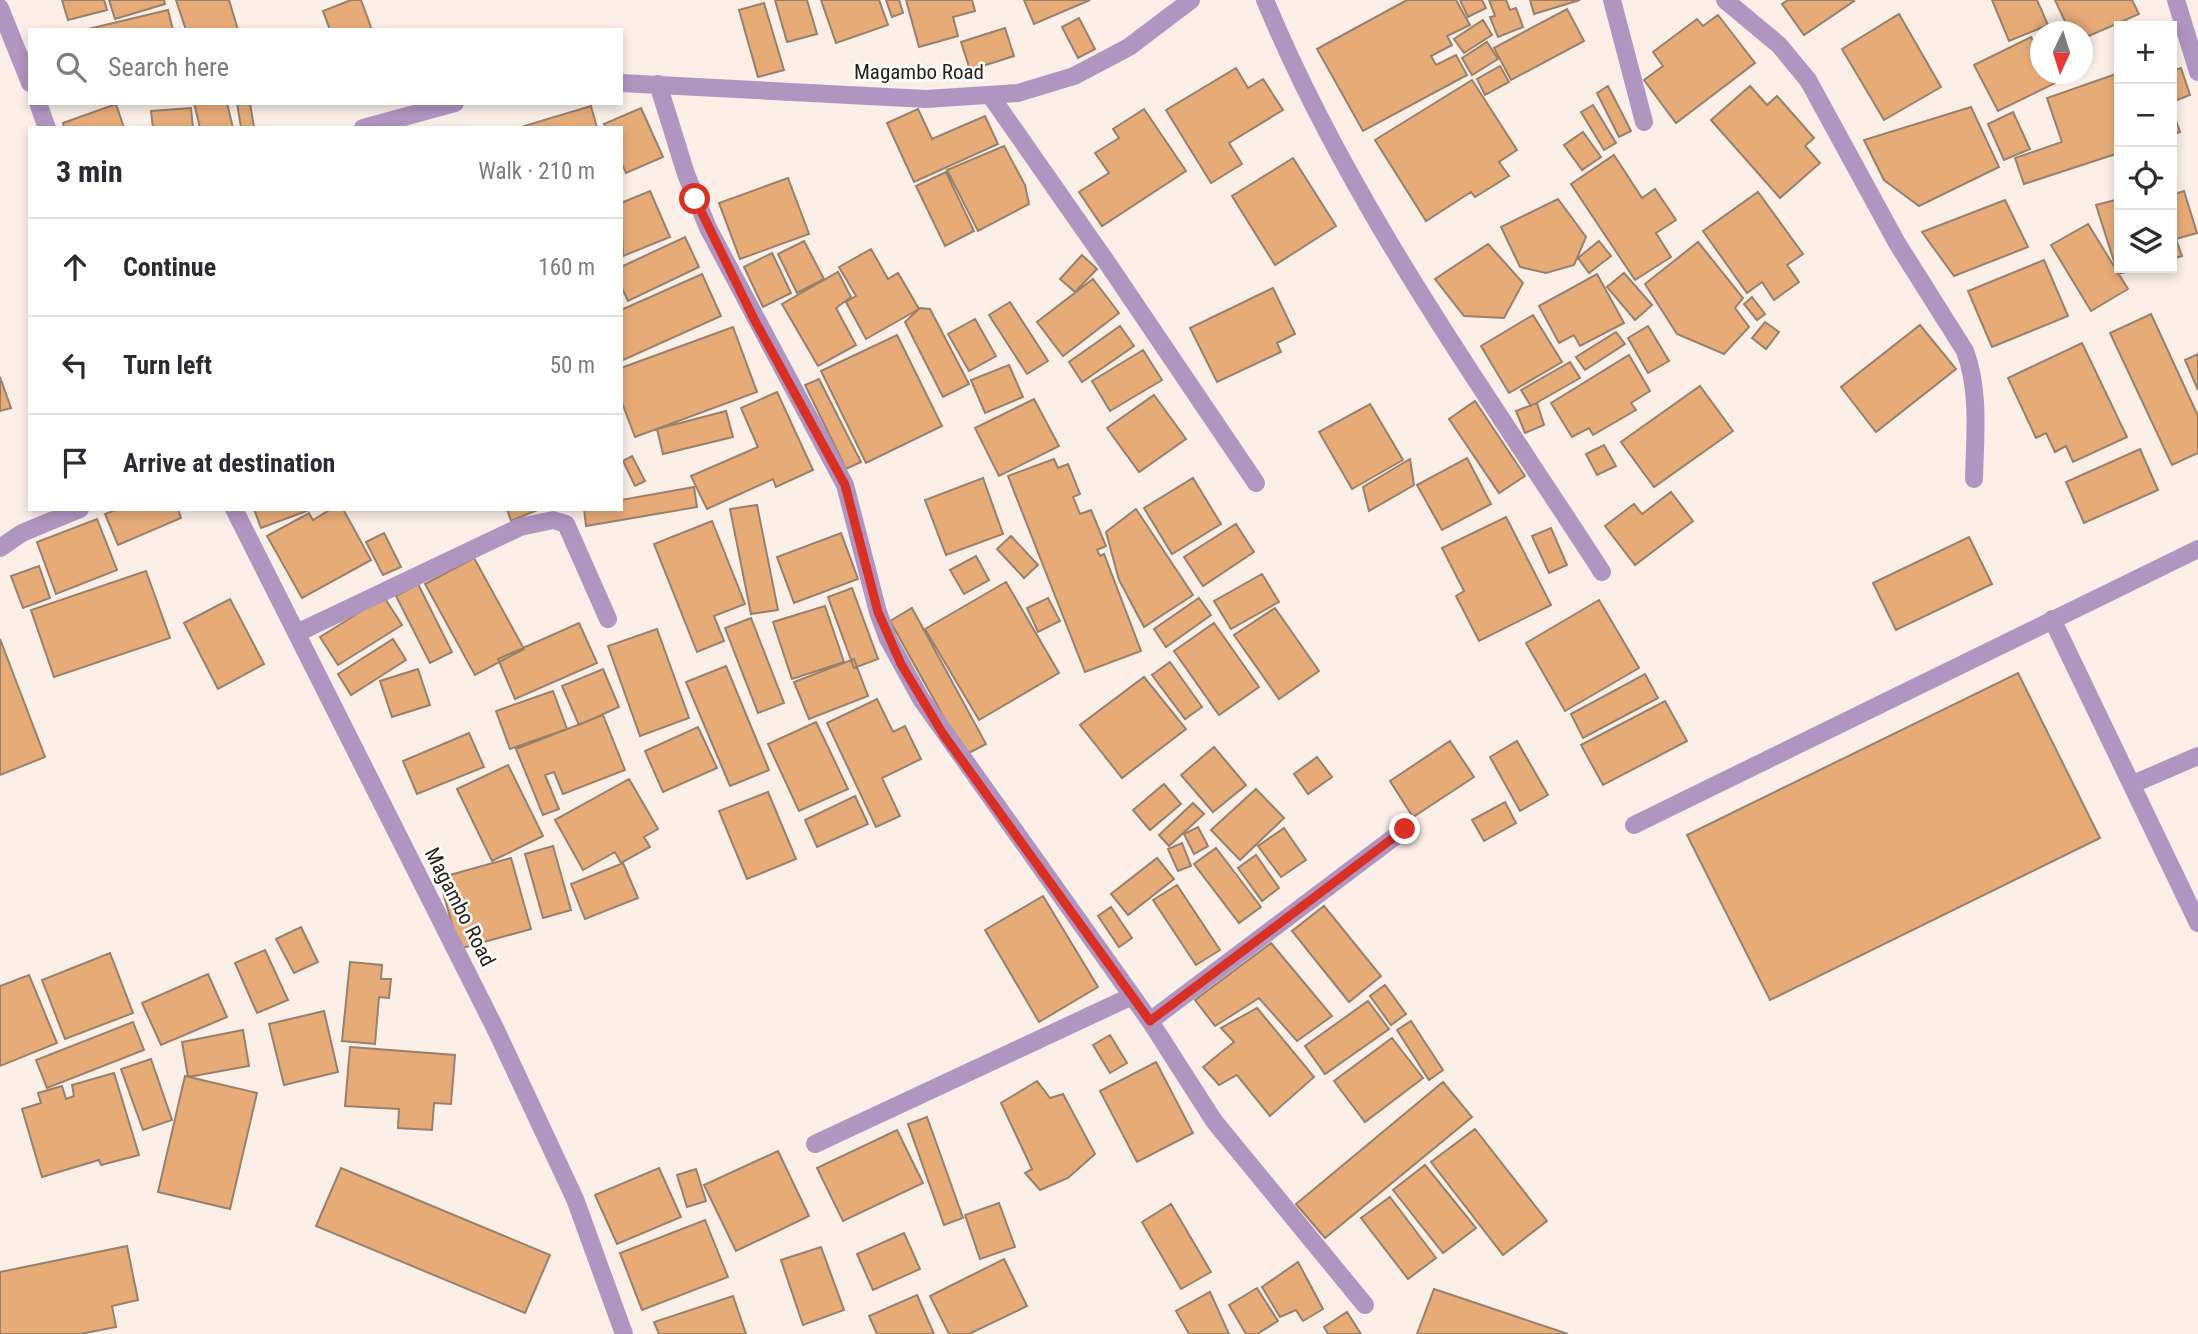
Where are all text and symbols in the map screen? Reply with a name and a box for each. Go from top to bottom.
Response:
north arrow [2030,21,2093,84]
map controls [2114,21,2177,273]
button: + [2114,21,2177,84]
search box [28,28,623,105]
icon: search [52,48,90,86]
text: Search here [108,52,229,82]
street label: Magambo Road [854,60,984,84]
button: − [2114,84,2177,147]
button: locate [2114,147,2177,210]
text: 3 min [56,154,123,189]
text: Walk · 210 m [478,158,595,185]
route start [679,183,710,214]
button: layers [2114,210,2177,273]
icon: ahead [56,248,94,286]
text: Continue [123,252,216,282]
text: 160 m [538,254,595,281]
icon: left [56,346,94,384]
text: Turn left [123,350,212,380]
text: 50 m [550,352,595,379]
icon: arrive [56,444,94,482]
text: Arrive at destination [123,448,335,478]
route end [1389,813,1420,844]
street label: Magambo Road [420,844,500,970]

